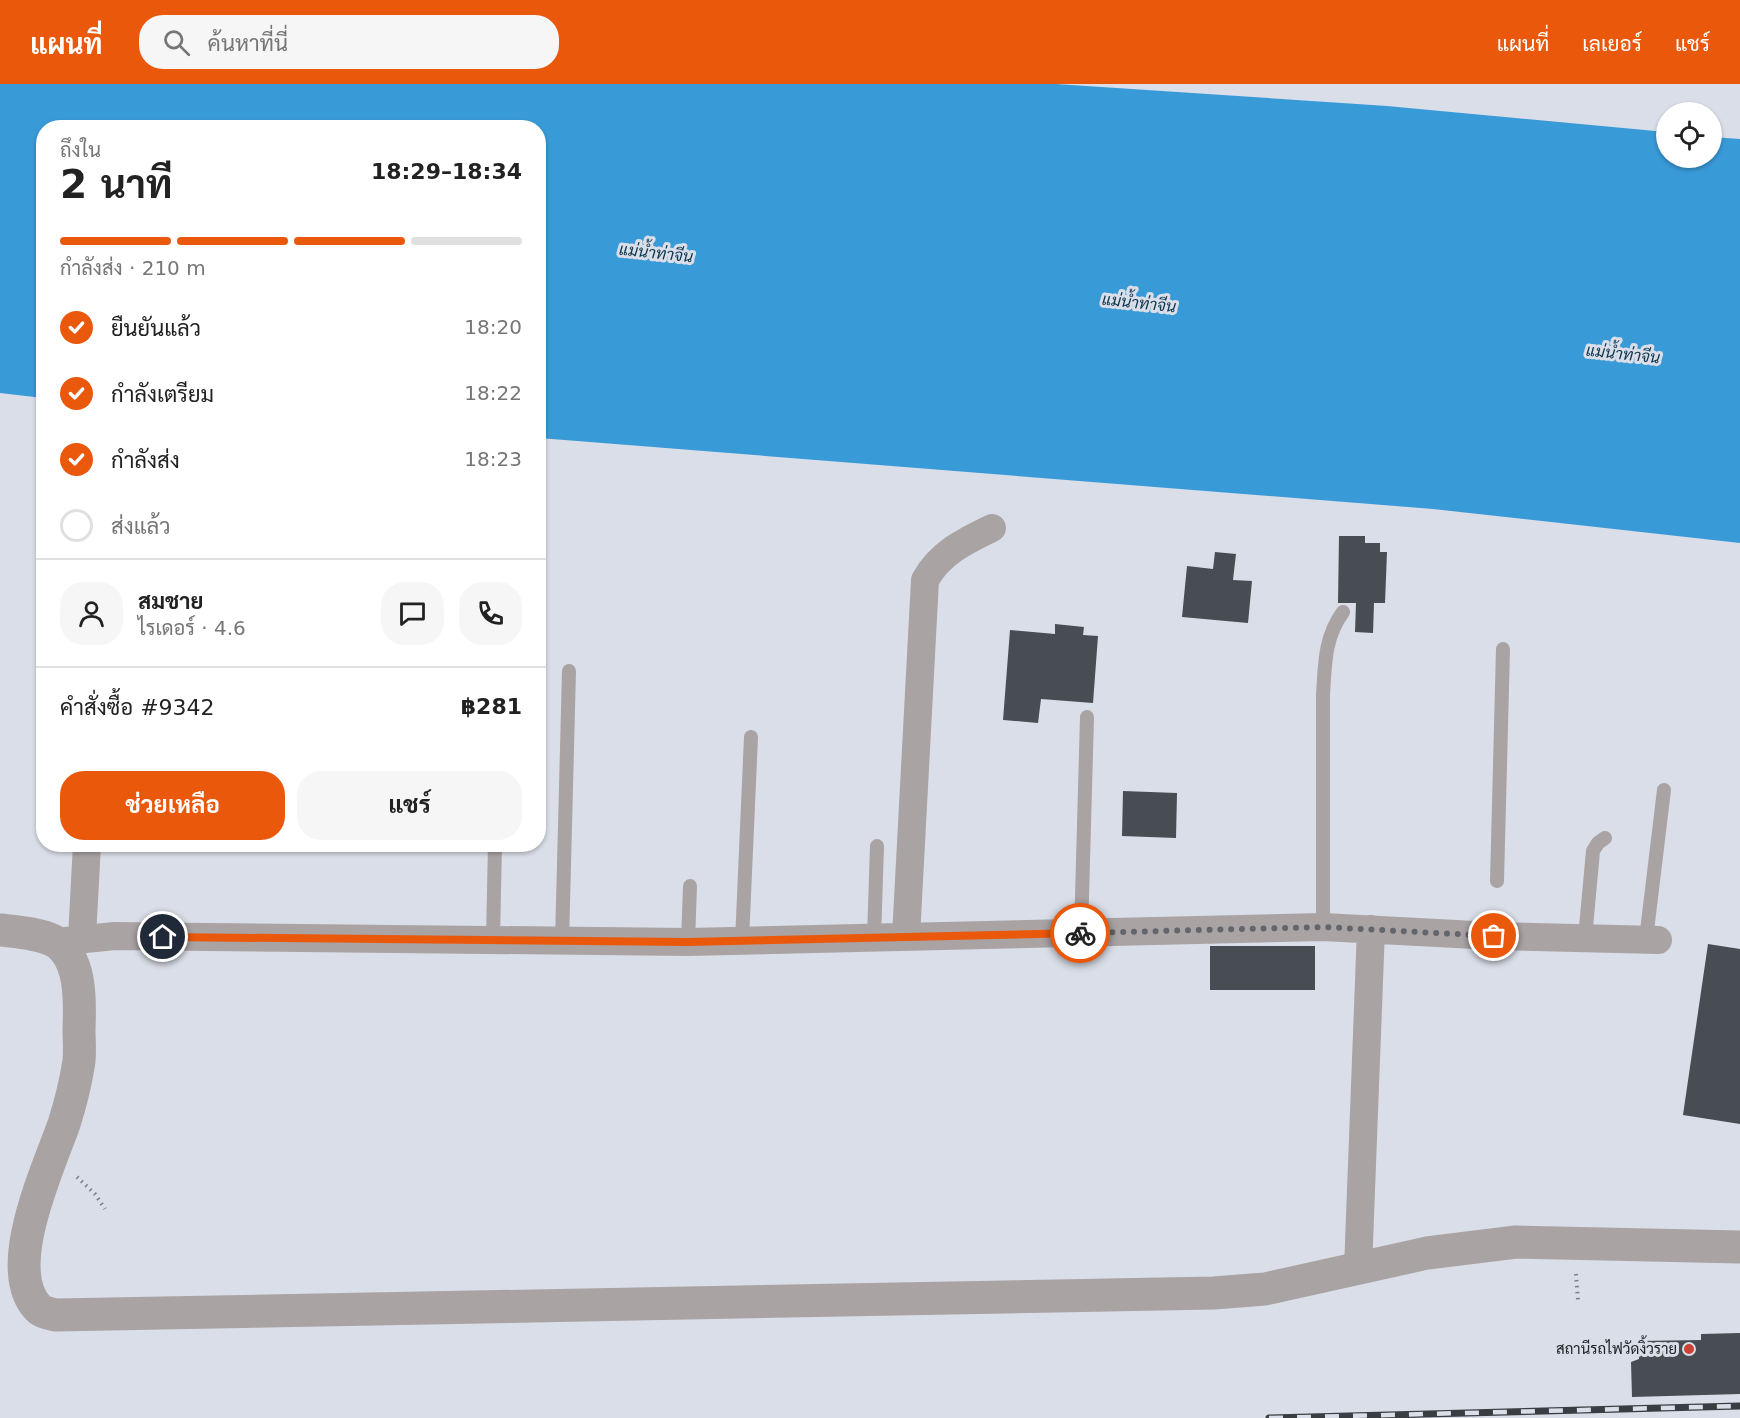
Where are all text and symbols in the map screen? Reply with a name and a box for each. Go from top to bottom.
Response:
search box [139,15,559,69]
icon: search [160,26,193,59]
text: แผนที่ [30,28,103,61]
text: ค้นหาที่นี่ [208,31,288,56]
text: แผนที่ [1497,32,1549,56]
text: เลเยอร์ [1582,32,1642,56]
text: แชร์ [1675,32,1710,56]
map controls [1656,102,1722,168]
button: locate [1656,102,1722,168]
text: ถึงใน [60,138,101,162]
text: 18:29–18:34 [371,159,522,184]
text: 2 นาที [60,162,172,207]
water label: แม่น้ำท่าจีน [618,235,695,266]
text: กำลังส่ง · 210 m [60,256,206,280]
water label: แม่น้ำท่าจีน [1101,285,1178,316]
icon: check [60,311,93,344]
text: 18:20 [464,315,522,339]
text: ยืนยันแล้ว [111,316,201,341]
water label: แม่น้ำท่าจีน [1585,336,1662,367]
icon: check [60,377,93,410]
text: 18:22 [464,381,522,405]
text: กำลังเตรียม [111,382,214,407]
icon: check [60,443,93,476]
text: 18:23 [464,447,522,471]
text: กำลังส่ง [111,448,180,473]
text: ส่งแล้ว [111,514,171,539]
button: person [60,582,123,645]
button: chat [381,582,444,645]
button: phone [459,582,522,645]
text: สมชาย [138,589,204,614]
text: ไรเดอร์ · 4.6 [138,616,246,640]
text: ฿281 [461,694,522,719]
text: คำสั่งซื้อ #9342 [60,695,215,720]
button: ช่วยเหลือ [60,771,285,840]
button: แชร์ [297,771,522,840]
courier [1050,903,1110,963]
pin [1468,910,1519,961]
pin [137,911,188,962]
icon: bike [1064,917,1097,950]
icon: bag [1477,919,1510,952]
icon: home [146,920,179,953]
place label: สถานีรถไฟวัดงิ้วราย [1556,1335,1677,1358]
marker: สถานีรถไฟวัดงิ้วราย [1682,1342,1696,1356]

